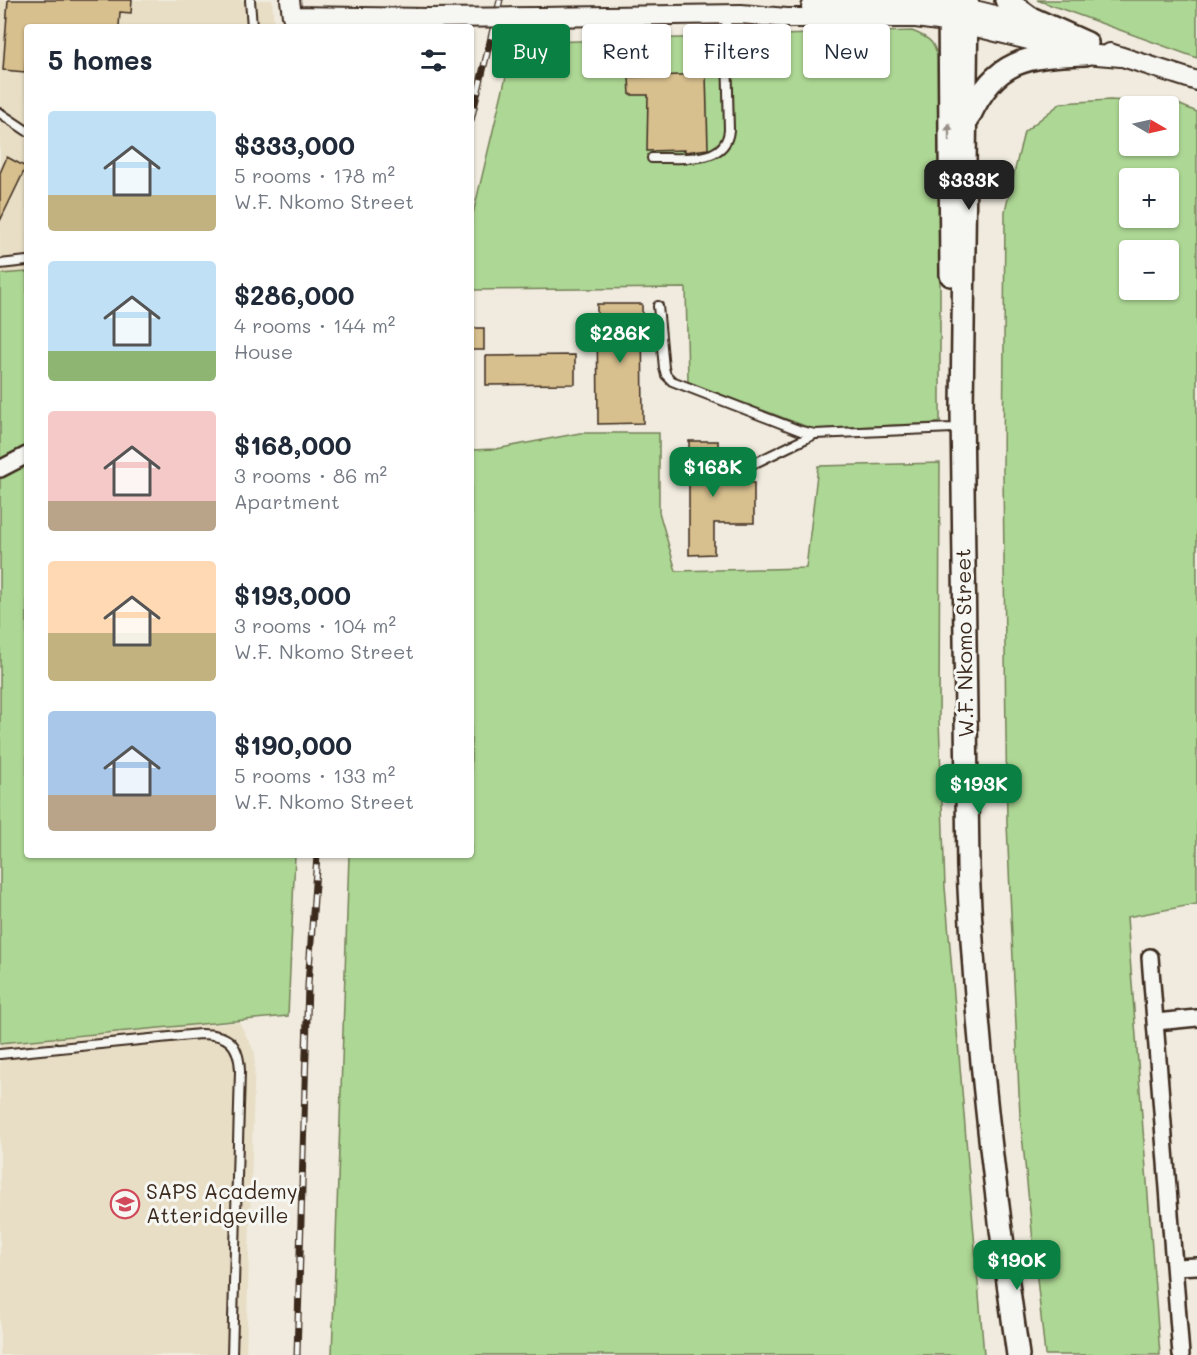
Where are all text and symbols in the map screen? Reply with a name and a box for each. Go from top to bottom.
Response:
chip: Buy [492,24,570,78]
chip: Rent [582,24,671,78]
chip: Filters [683,24,791,78]
chip: New [803,24,890,78]
text: 5 homes [48,43,153,77]
icon: filters [417,44,450,77]
north arrow [1119,96,1179,156]
map controls [1119,96,1179,300]
one-way arrow [944,122,954,141]
text: $333,000 [234,128,355,162]
icon: home [96,135,168,207]
pin: $333K [927,160,1011,211]
text: 5 rooms · 178 m² [234,162,395,188]
text: $333K [938,166,1000,192]
button: + [1119,168,1179,228]
text: W.F. Nkomo Street [234,188,414,214]
button: − [1119,240,1179,300]
text: $286,000 [234,278,355,312]
icon: home [96,285,168,357]
text: 4 rooms · 144 m² [234,312,395,338]
pin: $286K [578,313,662,364]
text: $286K [589,319,651,345]
text: House [234,338,293,364]
text: $168,000 [234,428,352,462]
icon: home [96,435,168,507]
pin: $168K [671,447,755,498]
text: $168K [684,453,742,479]
text: 3 rooms · 86 m² [234,462,387,488]
text: Apartment [234,488,340,514]
street label: W.F. Nkomo Street [948,548,979,738]
text: $193,000 [234,578,351,612]
icon: home [96,585,168,657]
text: 3 rooms · 104 m² [234,612,396,638]
text: W.F. Nkomo Street [234,638,414,664]
text: $190,000 [234,728,352,762]
icon: home [96,735,168,807]
text: 5 rooms · 133 m² [234,762,395,788]
pin: $193K [937,764,1021,815]
text: $193K [950,770,1008,796]
text: W.F. Nkomo Street [234,788,414,814]
place label: SAPS Academy Atteridgeville [146,1177,298,1228]
school or university icon: SAPS Academy Atteridgeville [109,1188,141,1220]
pin: $190K [975,1240,1059,1291]
text: $190K [987,1246,1047,1272]

